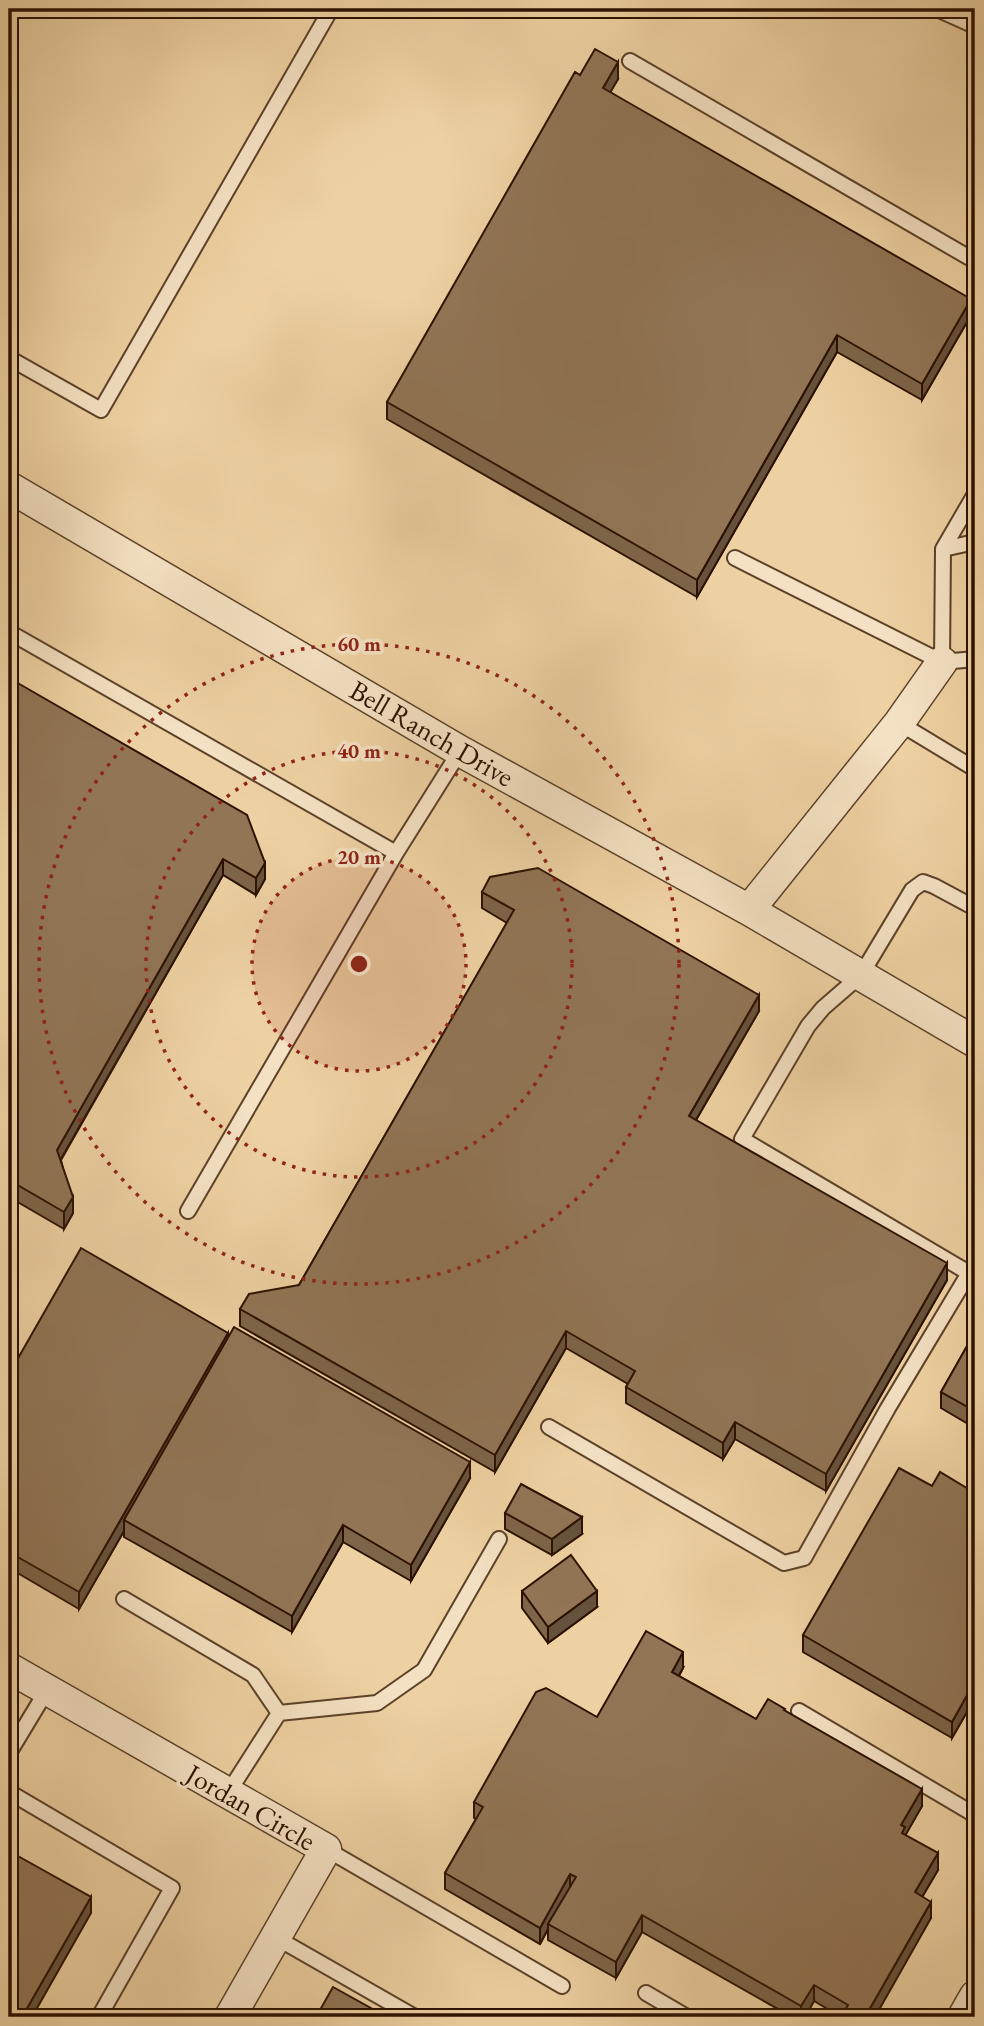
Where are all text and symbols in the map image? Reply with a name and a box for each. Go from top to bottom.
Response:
text: 60 m [337,630,381,657]
street label: Bell Ranch Drive [344,672,521,795]
text: 40 m [337,737,381,764]
text: 20 m [337,843,381,870]
centre of rings [347,952,371,976]
street label: Jordan Circle [178,1755,322,1859]

